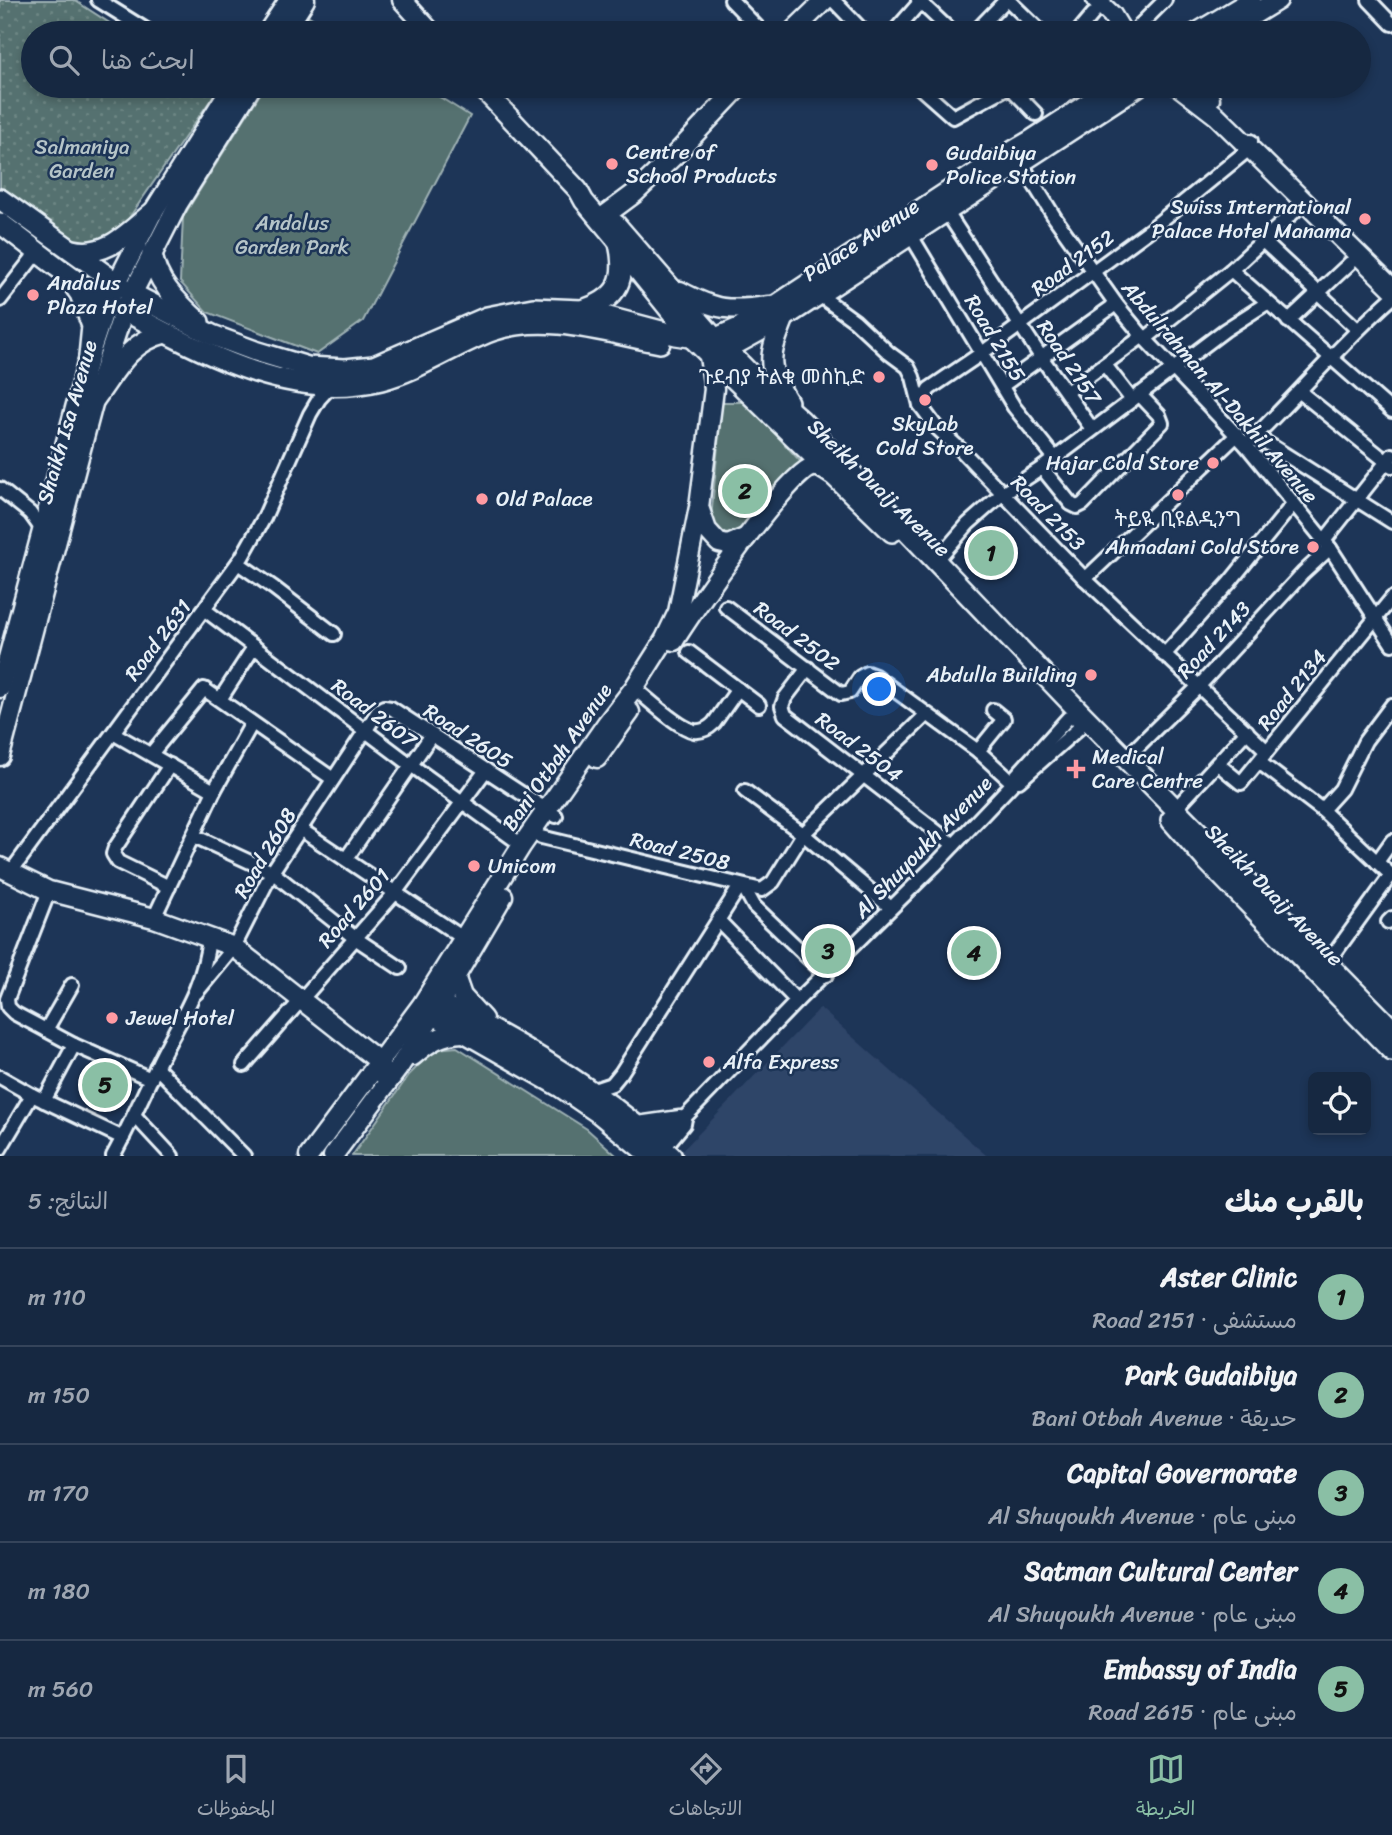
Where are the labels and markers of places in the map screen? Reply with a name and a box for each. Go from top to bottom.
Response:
place label: Centre of School Products [626,133,777,195]
place label: Gudaibiya Police Station [946,134,1076,196]
marker: Centre of School Products [604,156,620,172]
marker: Gudaibiya Police Station [924,157,940,173]
place label: Swiss International Palace Hotel Manama [1152,188,1352,250]
marker: Swiss International Palace Hotel Manama [1357,211,1373,227]
place label: Andalus Plaza Hotel [46,264,154,326]
marker: Andalus Plaza Hotel [25,287,41,303]
place label: ጉደብያ ትልቁ መስኪድ [699,358,865,396]
marker: ጉደብያ ትልቁ መስኪድ [871,369,887,385]
marker: SkyLab Cold Store [917,392,933,408]
place label: SkyLab Cold Store [876,405,974,467]
place label: Hajar Cold Store [1046,444,1199,482]
marker: Hajar Cold Store [1205,455,1221,471]
pin: 2 [722,465,768,517]
place label: Old Palace [496,480,593,518]
marker: ትይዪ ቢዩልዲንግ [1170,487,1186,503]
marker: Old Palace [474,491,490,507]
place label: ትይዪ ቢዩልዲንግ [1115,500,1241,538]
pin: 1 [968,527,1014,579]
place label: Ahmadani Cold Store [1104,528,1299,566]
marker: Ahmadani Cold Store [1305,539,1321,555]
place label: Abdulla Building [925,656,1077,694]
marker: Abdulla Building [1083,667,1099,683]
place label: Medical Care Centre [1092,738,1203,800]
marker: Medical Care Centre [1066,759,1086,779]
place label: Unicom [488,847,556,885]
marker: Unicom [466,858,482,874]
pin: 3 [805,925,851,977]
pin: 4 [951,927,997,979]
place label: Jewel Hotel [125,999,235,1037]
marker: Jewel Hotel [104,1010,120,1026]
place label: Alfa Express [722,1043,839,1081]
marker: Alfa Express [701,1054,717,1070]
pin: 5 [82,1059,128,1111]

